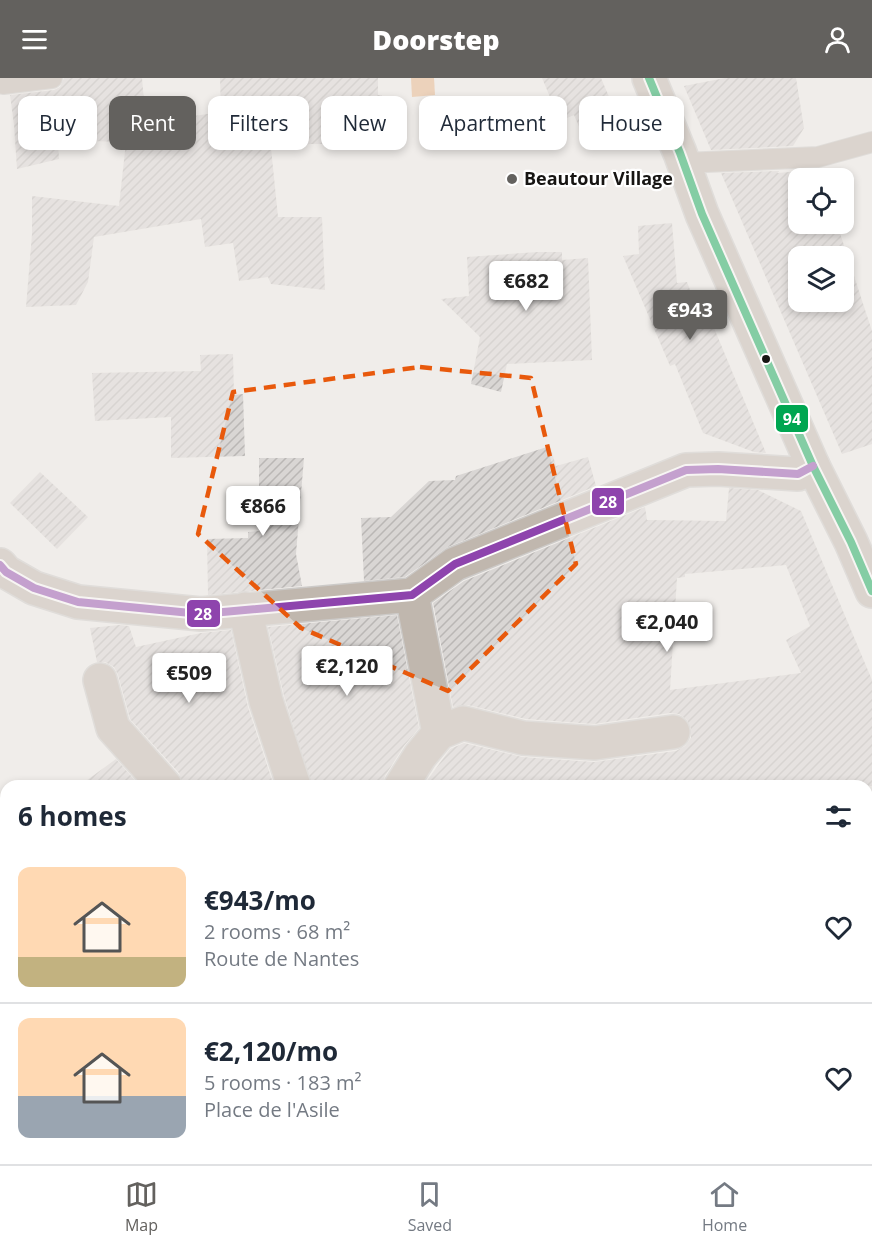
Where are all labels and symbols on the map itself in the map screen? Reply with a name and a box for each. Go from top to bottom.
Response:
place label: Beautour Village [524,166,673,190]
marker: Beautour Village [505,172,519,186]
pin: €682 [490,261,562,312]
pin: €943 [654,290,726,341]
unlabelled marker [760,353,772,365]
line badge: 94 [775,404,809,433]
text: 94 [783,408,801,430]
pin: €866 [227,486,299,537]
line badge: 28 [591,487,625,516]
text: 28 [599,491,617,513]
line badge: 28 [186,599,221,628]
pin: €2,040 [618,602,716,653]
text: 28 [194,603,212,625]
pin: €2,120 [298,646,396,697]
pin: €509 [153,653,225,704]

